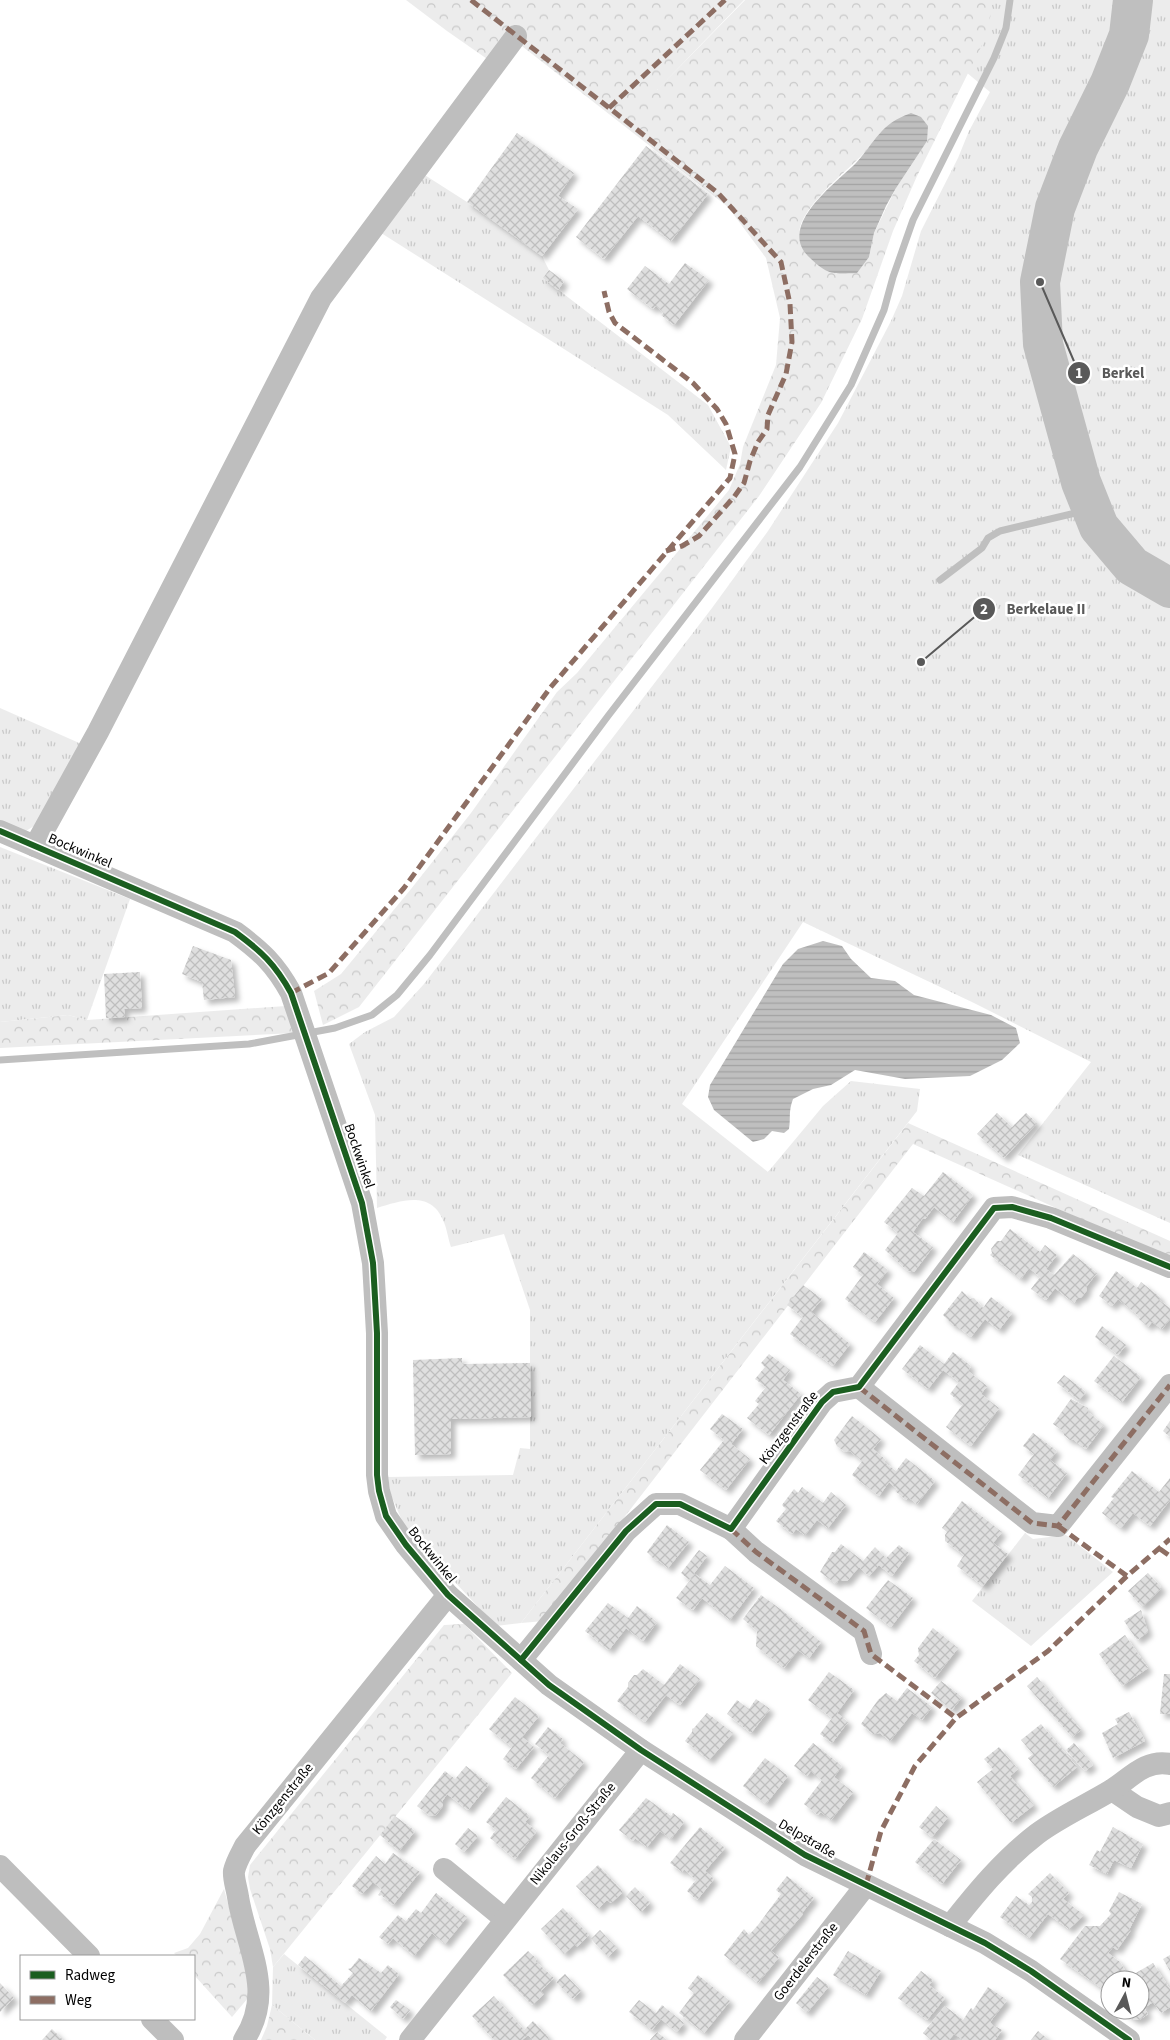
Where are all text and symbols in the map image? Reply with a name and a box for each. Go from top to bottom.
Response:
callout: Berkel [1067,358,1155,388]
text: 1 [1075,363,1083,384]
text: Berkel [1102,363,1145,384]
callout: Berkelaue II [971,594,1095,624]
text: 2 [980,599,988,620]
text: Berkelaue II [1007,599,1085,620]
street label: Bockwinkel [45,829,115,874]
street label: Bockwinkel [339,1121,380,1192]
street label: Könzgenstraße [755,1387,823,1469]
street label: Bockwinkel [403,1522,461,1588]
street label: Könzgenstraße [248,1759,318,1839]
street label: Nikolaus-Groß-Straße [525,1778,621,1890]
street label: Delpstraße [774,1814,840,1864]
street label: Goerdelerstraße [769,1918,843,2006]
legend [20,1955,195,2020]
text: Radweg [65,1965,115,1986]
north arrow [1100,1970,1150,2020]
text: N [1121,1973,1132,1994]
text: Weg [65,1990,92,2011]

